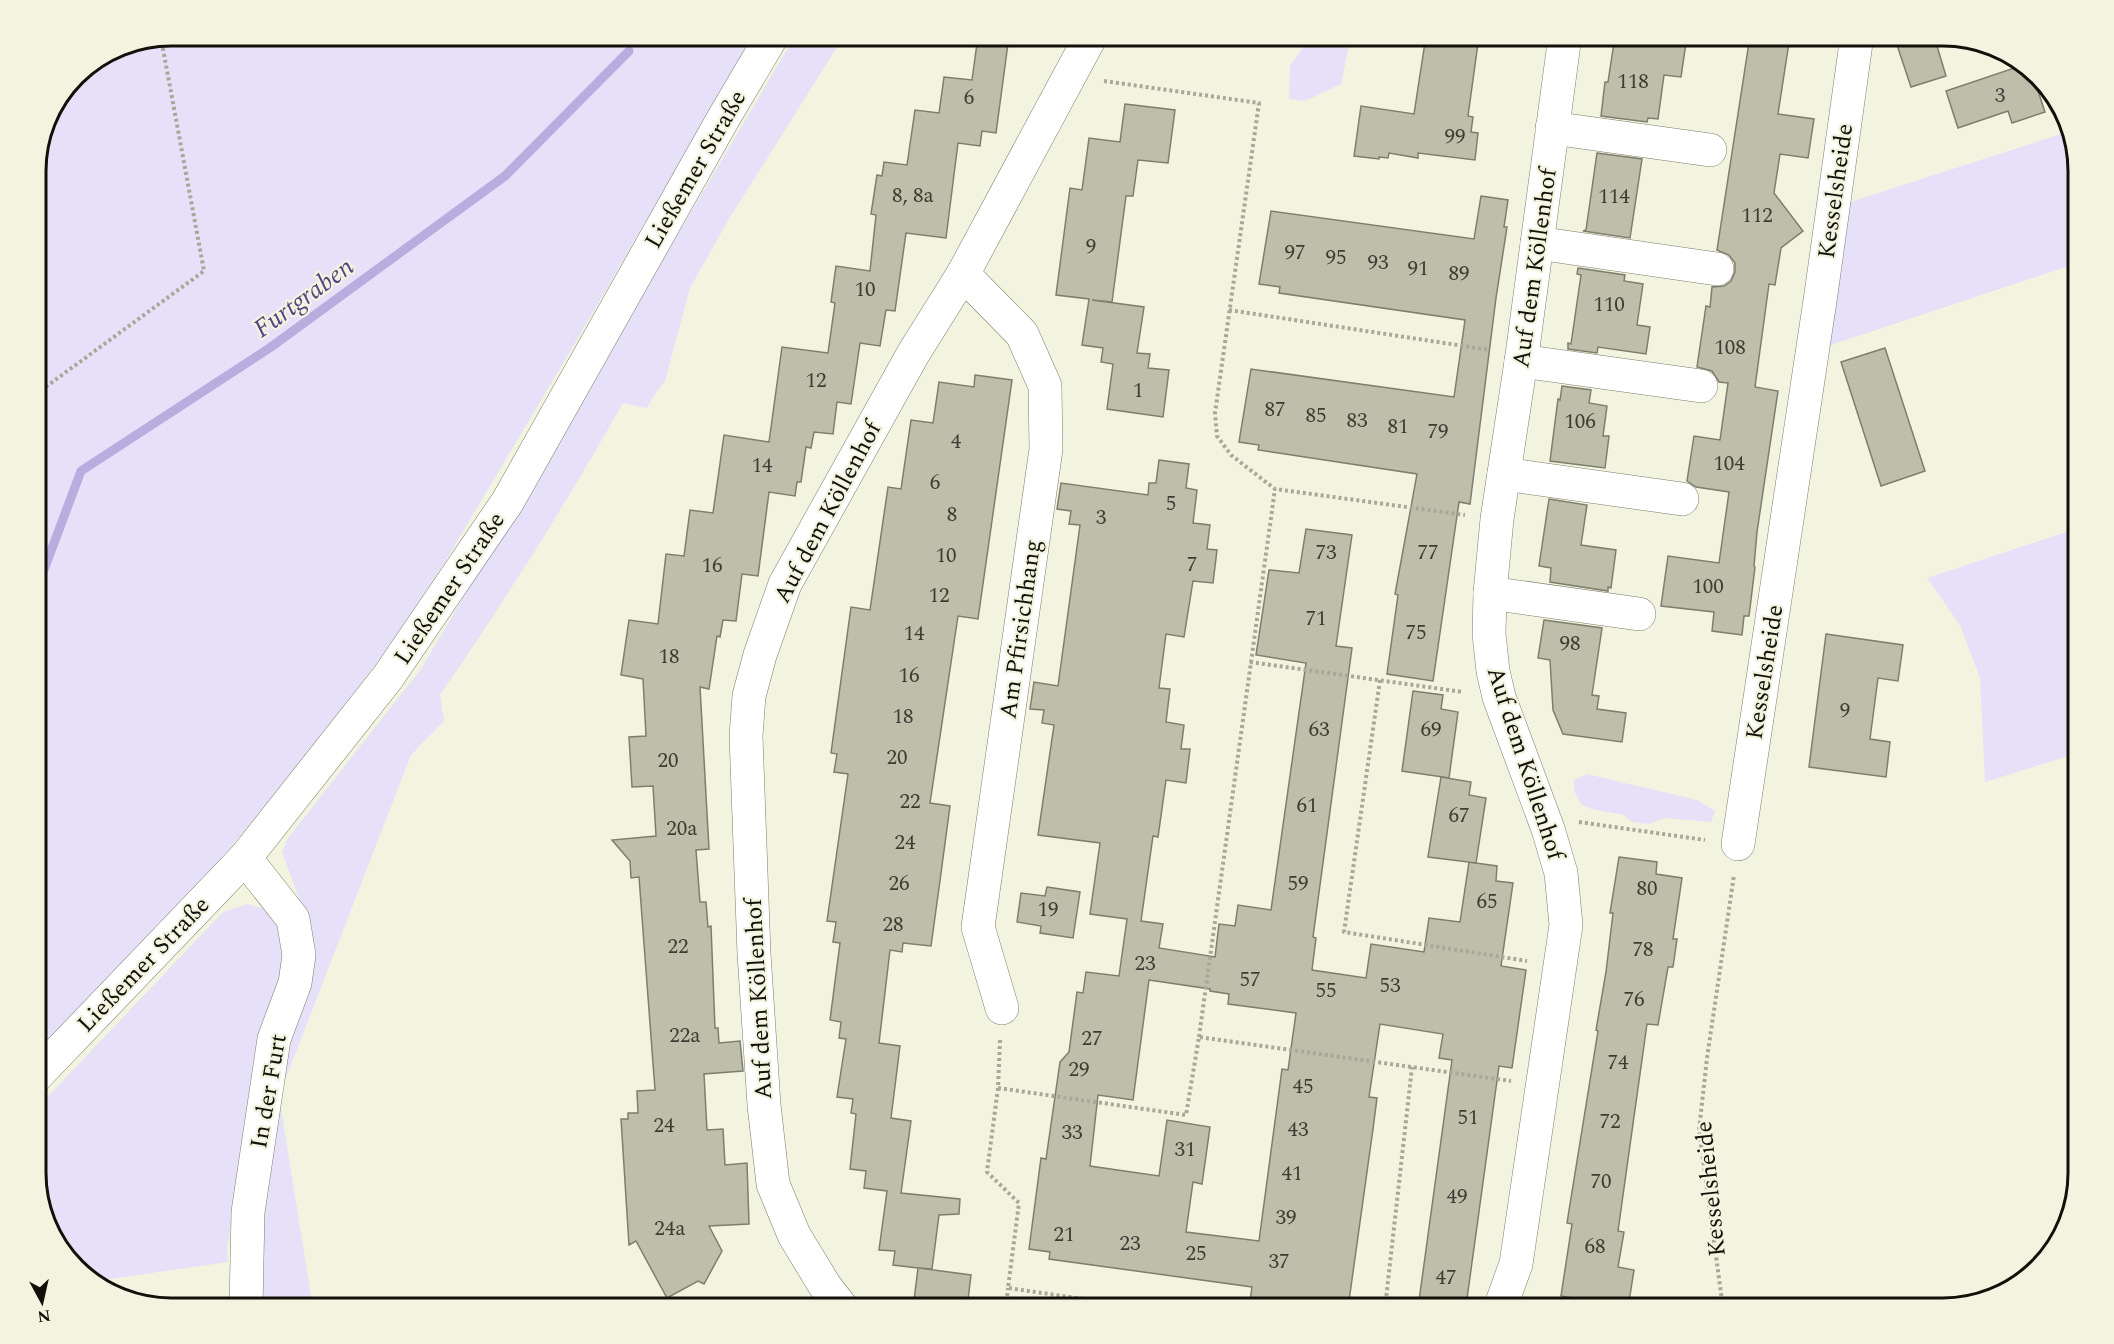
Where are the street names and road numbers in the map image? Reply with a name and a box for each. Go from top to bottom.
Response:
street label: Ließemer Straße [636,84,756,255]
street label: Kesselsheide [1809,121,1863,261]
street label: Auf dem Köllenhof [1503,164,1567,370]
street label: Auf dem Köllenhof [765,414,892,610]
street label: Ließemer Straße [385,505,514,672]
street label: Am Pfirsichhang [991,537,1051,721]
street label: Kesselsheide [1737,602,1793,742]
street label: Auf dem Köllenhof [1477,662,1574,866]
street label: Ließemer Straße [69,888,218,1041]
street label: Auf dem Köllenhof [736,896,782,1100]
street label: In der Furt [241,1031,297,1151]
street label: Kesselsheide [1686,1119,1736,1258]

